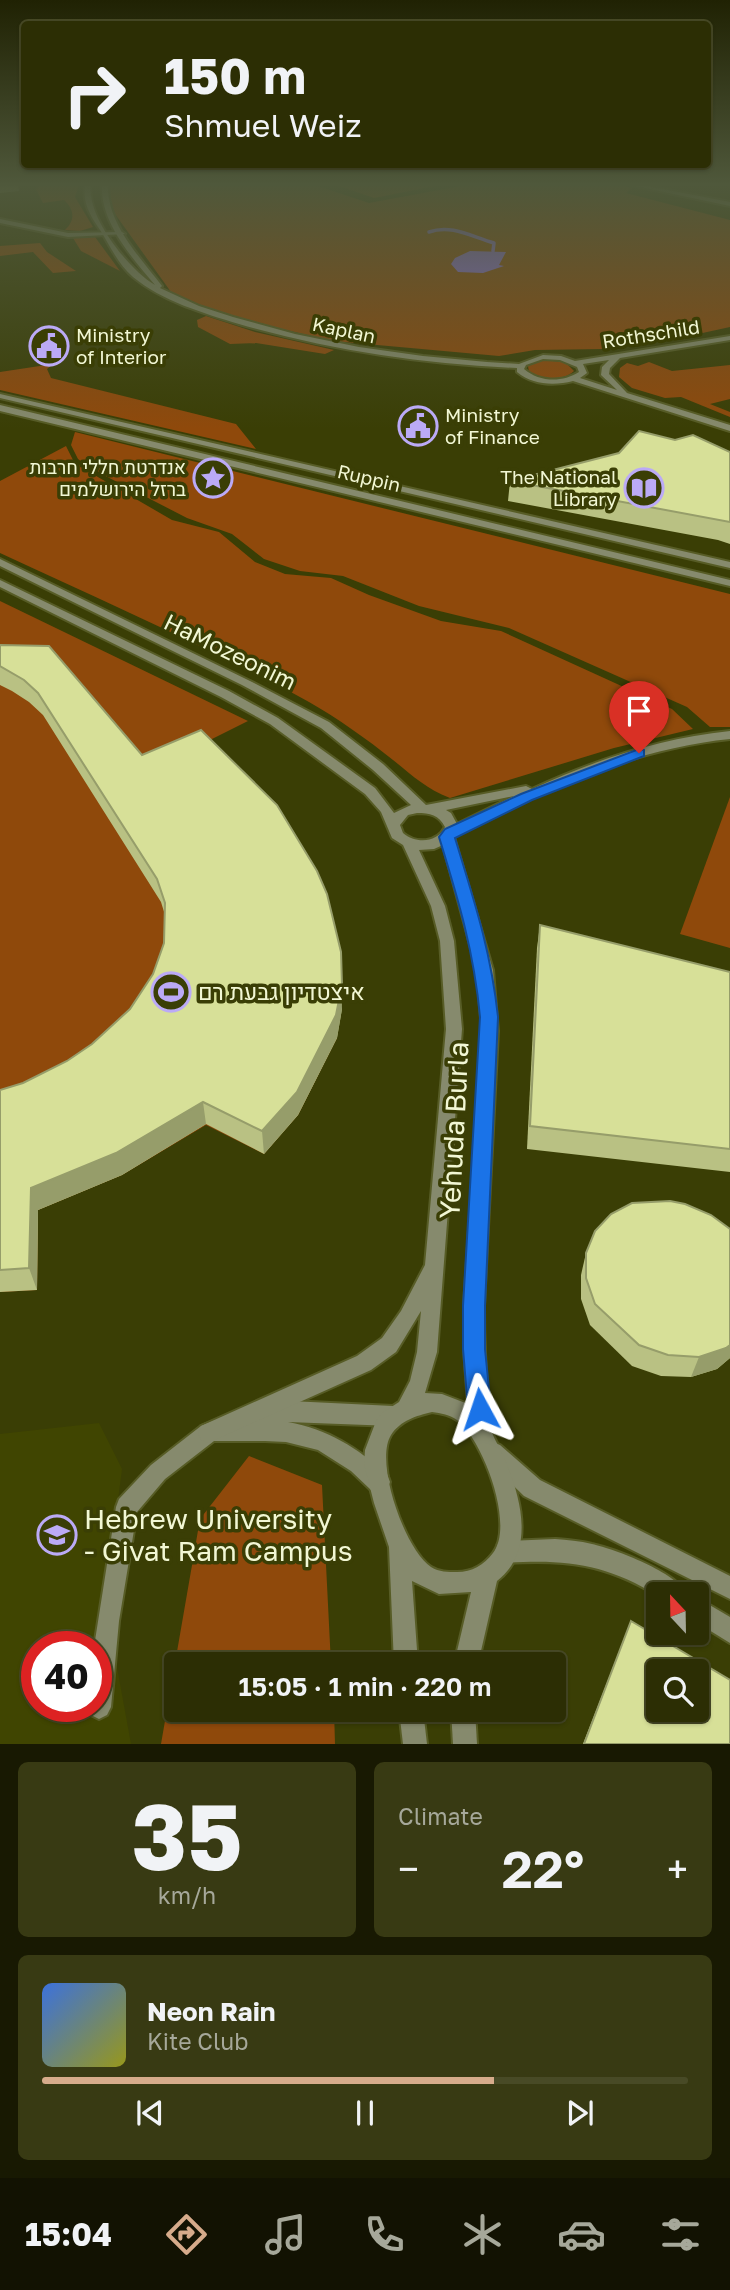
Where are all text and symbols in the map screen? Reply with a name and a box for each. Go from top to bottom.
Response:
text: 150 m [164,46,306,105]
icon: right [49,49,140,140]
text: Shmuel Weiz [164,106,362,144]
street label: Kaplan [310,312,378,347]
street label: Rothschild [601,314,701,353]
place label: Ministry of Interior [76,323,167,368]
public building icon: Ministry of Interior [28,325,70,367]
place label: Ministry of Finance [445,403,540,448]
public building icon: Ministry of Finance [397,405,439,447]
place label: אנדרטת חללי חרבות ברזל הירושלמים [30,455,186,500]
place icon: אנדרטת חללי חרבות ברזל הירושלמים [192,457,234,499]
street label: Ruppin [335,459,403,496]
place label: The National Library [500,465,617,510]
library icon: The National Library [623,467,665,509]
street label: HaMozeonim [160,607,301,695]
pin [609,681,669,753]
icon: arrive [620,692,658,730]
sports icon: איצטדיון גבעת רם [150,971,192,1013]
place label: איצטדיון גבעת רם [198,977,365,1005]
street label: Yehuda Burla [432,1040,475,1219]
position arrow [443,1372,517,1446]
place label: Hebrew University - Givat Ram Campus [84,1502,352,1567]
school or university icon: Hebrew University - Givat Ram Campus [36,1514,78,1556]
north arrow [646,1582,709,1645]
map controls [646,1582,709,1722]
speed limit sign: 40 [21,1631,112,1722]
button: search [646,1659,709,1722]
text: 15:05 · 1 min · 220 m [238,1671,492,1702]
text: 35 [131,1781,243,1890]
text: Climate [398,1802,483,1830]
text: 22° [502,1837,584,1899]
text: − [398,1846,419,1891]
text: + [667,1846,688,1891]
text: km/h [158,1881,216,1909]
text: Neon Rain [147,1996,276,2027]
text: Kite Club [147,2027,248,2055]
icon: previous [131,2094,169,2132]
icon: pause [346,2094,384,2132]
icon: next [561,2094,599,2132]
icon: directions [162,2210,211,2259]
icon: music [261,2210,310,2259]
icon: phone [360,2210,409,2259]
icon: climate [458,2210,507,2259]
icon: car [557,2210,606,2259]
icon: filters [656,2210,705,2259]
text: 15:04 [25,2215,112,2253]

